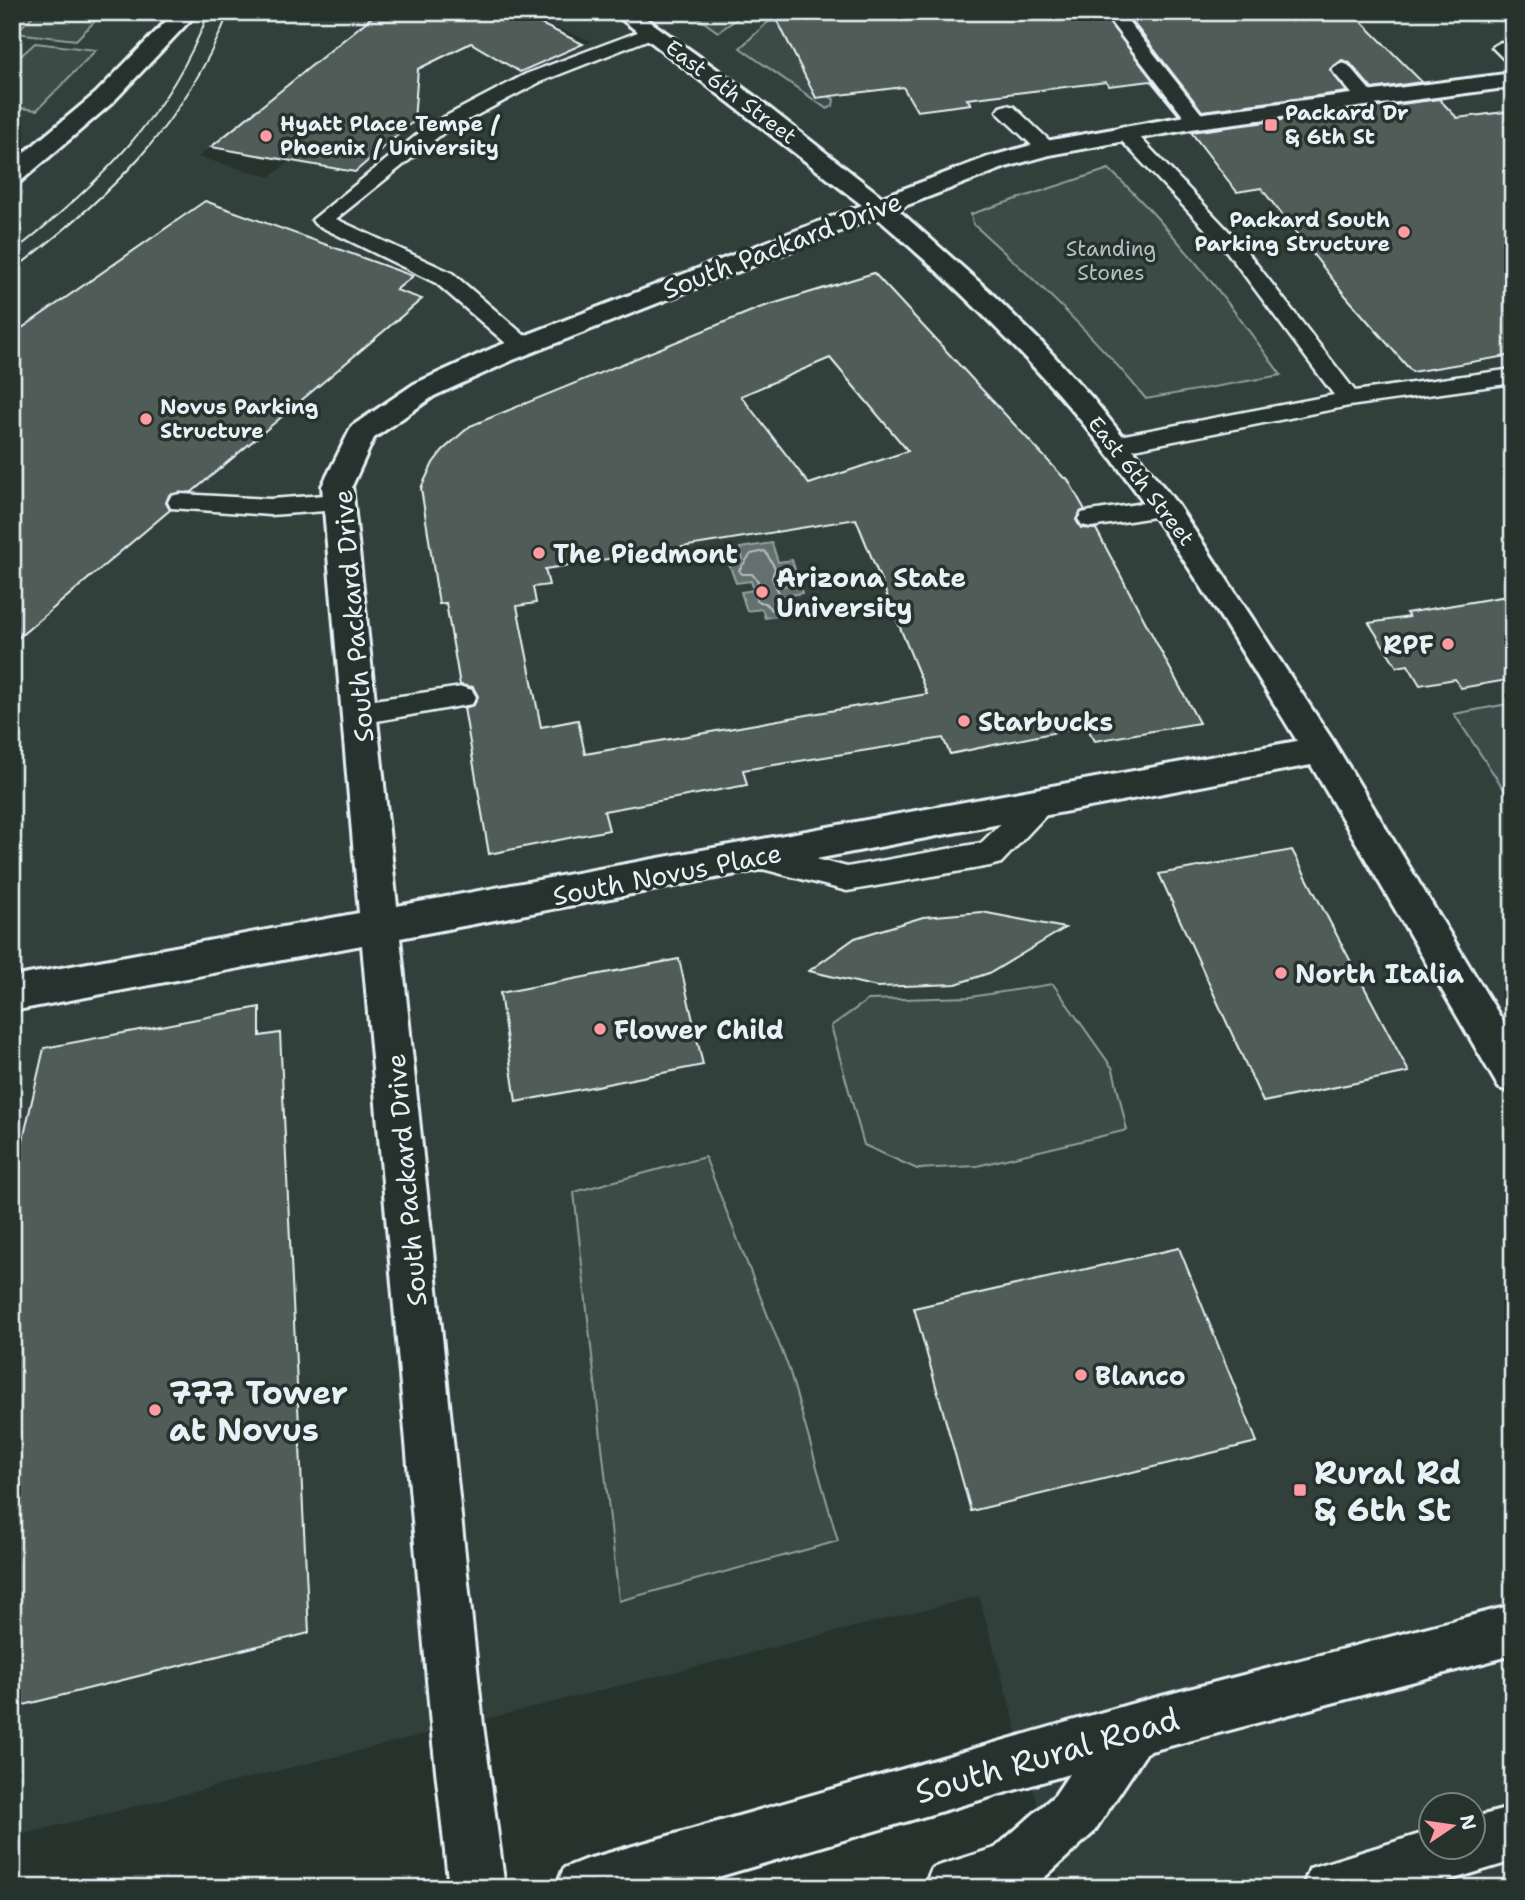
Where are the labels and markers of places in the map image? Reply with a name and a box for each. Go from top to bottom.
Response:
place label: Packard Dr & 6th St [1285,99,1409,151]
place label: Hyatt Place Tempe / Phoenix / University [280,110,500,162]
marker: Packard Dr & 6th St [1263,117,1279,133]
marker: Hyatt Place Tempe / Phoenix / University [258,128,274,144]
place label: Packard South Parking Structure [1194,206,1390,258]
marker: Packard South Parking Structure [1396,224,1412,240]
place label: Novus Parking Structure [160,393,318,445]
marker: Novus Parking Structure [138,411,154,427]
place label: The Piedmont [553,536,738,571]
marker: The Piedmont [531,545,547,561]
place label: Arizona State University [776,560,966,625]
marker: Arizona State University [754,584,770,600]
place label: RPF [1383,627,1434,662]
marker: RPF [1440,636,1456,652]
place label: Starbucks [978,704,1113,739]
marker: Starbucks [956,713,972,729]
place label: North Italia [1295,956,1464,991]
marker: North Italia [1273,965,1289,981]
place label: Flower Child [614,1012,784,1047]
marker: Flower Child [592,1021,608,1037]
place label: Blanco [1095,1358,1186,1393]
marker: Blanco [1073,1367,1089,1383]
place label: 777 Tower at Novus [169,1371,348,1451]
marker: 777 Tower at Novus [147,1402,163,1418]
place label: Rural Rd & 6th St [1314,1451,1461,1531]
marker: Rural Rd & 6th St [1292,1482,1308,1498]

